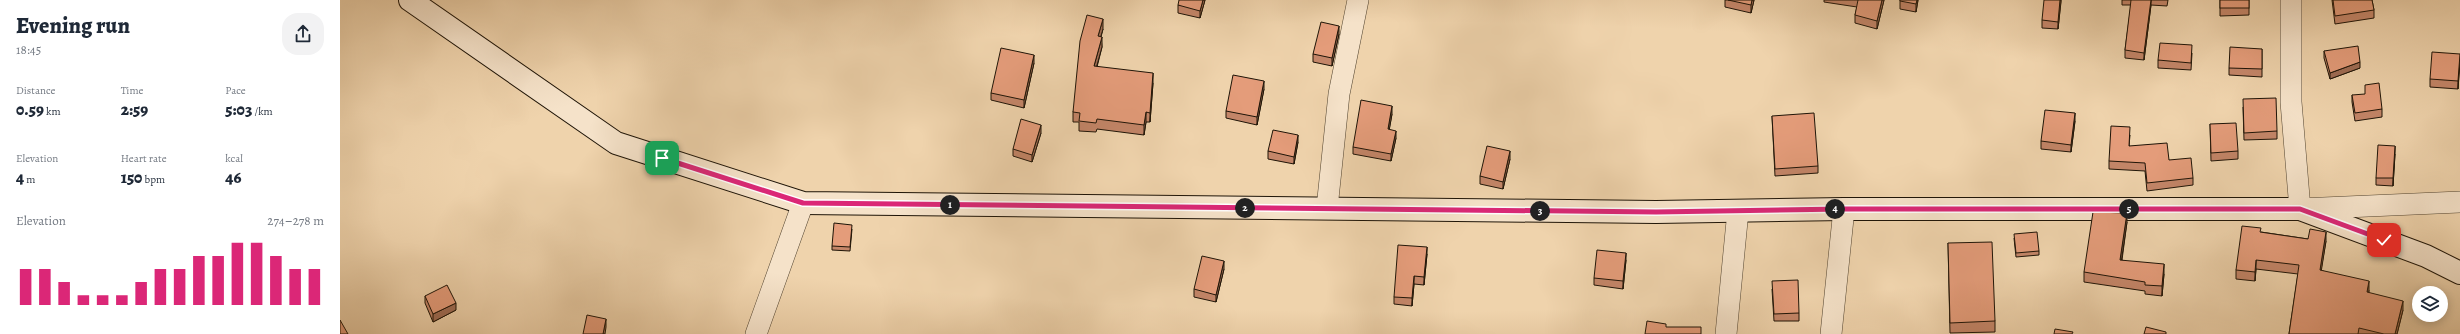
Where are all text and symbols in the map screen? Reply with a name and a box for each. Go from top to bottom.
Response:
text: Evening run [16,11,130,41]
button: share [282,13,324,55]
text: 18:45 [16,41,41,58]
text: Distance [16,83,55,98]
text: Time [121,83,144,98]
text: Pace [225,83,246,98]
text: 0.59 [16,98,44,121]
text: 2:59 [121,98,148,121]
text: 5:03 [225,98,252,121]
text: km [44,104,61,119]
text: /km [252,104,273,119]
pin [645,141,679,175]
icon: arrive [651,147,673,169]
text: Elevation [16,151,58,166]
text: Heart rate [121,151,167,166]
text: kcal [225,151,243,166]
text: 4 [16,166,24,189]
text: 150 [121,166,142,189]
text: 46 [225,166,241,189]
text: m [24,172,36,187]
text: bpm [142,172,165,187]
pin: 1 [940,195,960,215]
text: 1 [948,197,952,212]
pin: 2 [1235,198,1255,218]
pin: 4 [1825,199,1845,219]
pin: 5 [2119,199,2139,219]
text: 2 [1242,200,1248,215]
pin: 3 [1530,201,1550,221]
text: 4 [1832,201,1838,216]
text: 5 [2127,201,2131,216]
text: 3 [1538,203,1542,218]
text: Elevation [16,212,66,229]
text: 274–278 m [267,212,324,229]
pin [2367,223,2401,257]
icon: check [2373,229,2395,251]
map controls [2412,286,2448,322]
button: layers [2412,286,2448,322]

